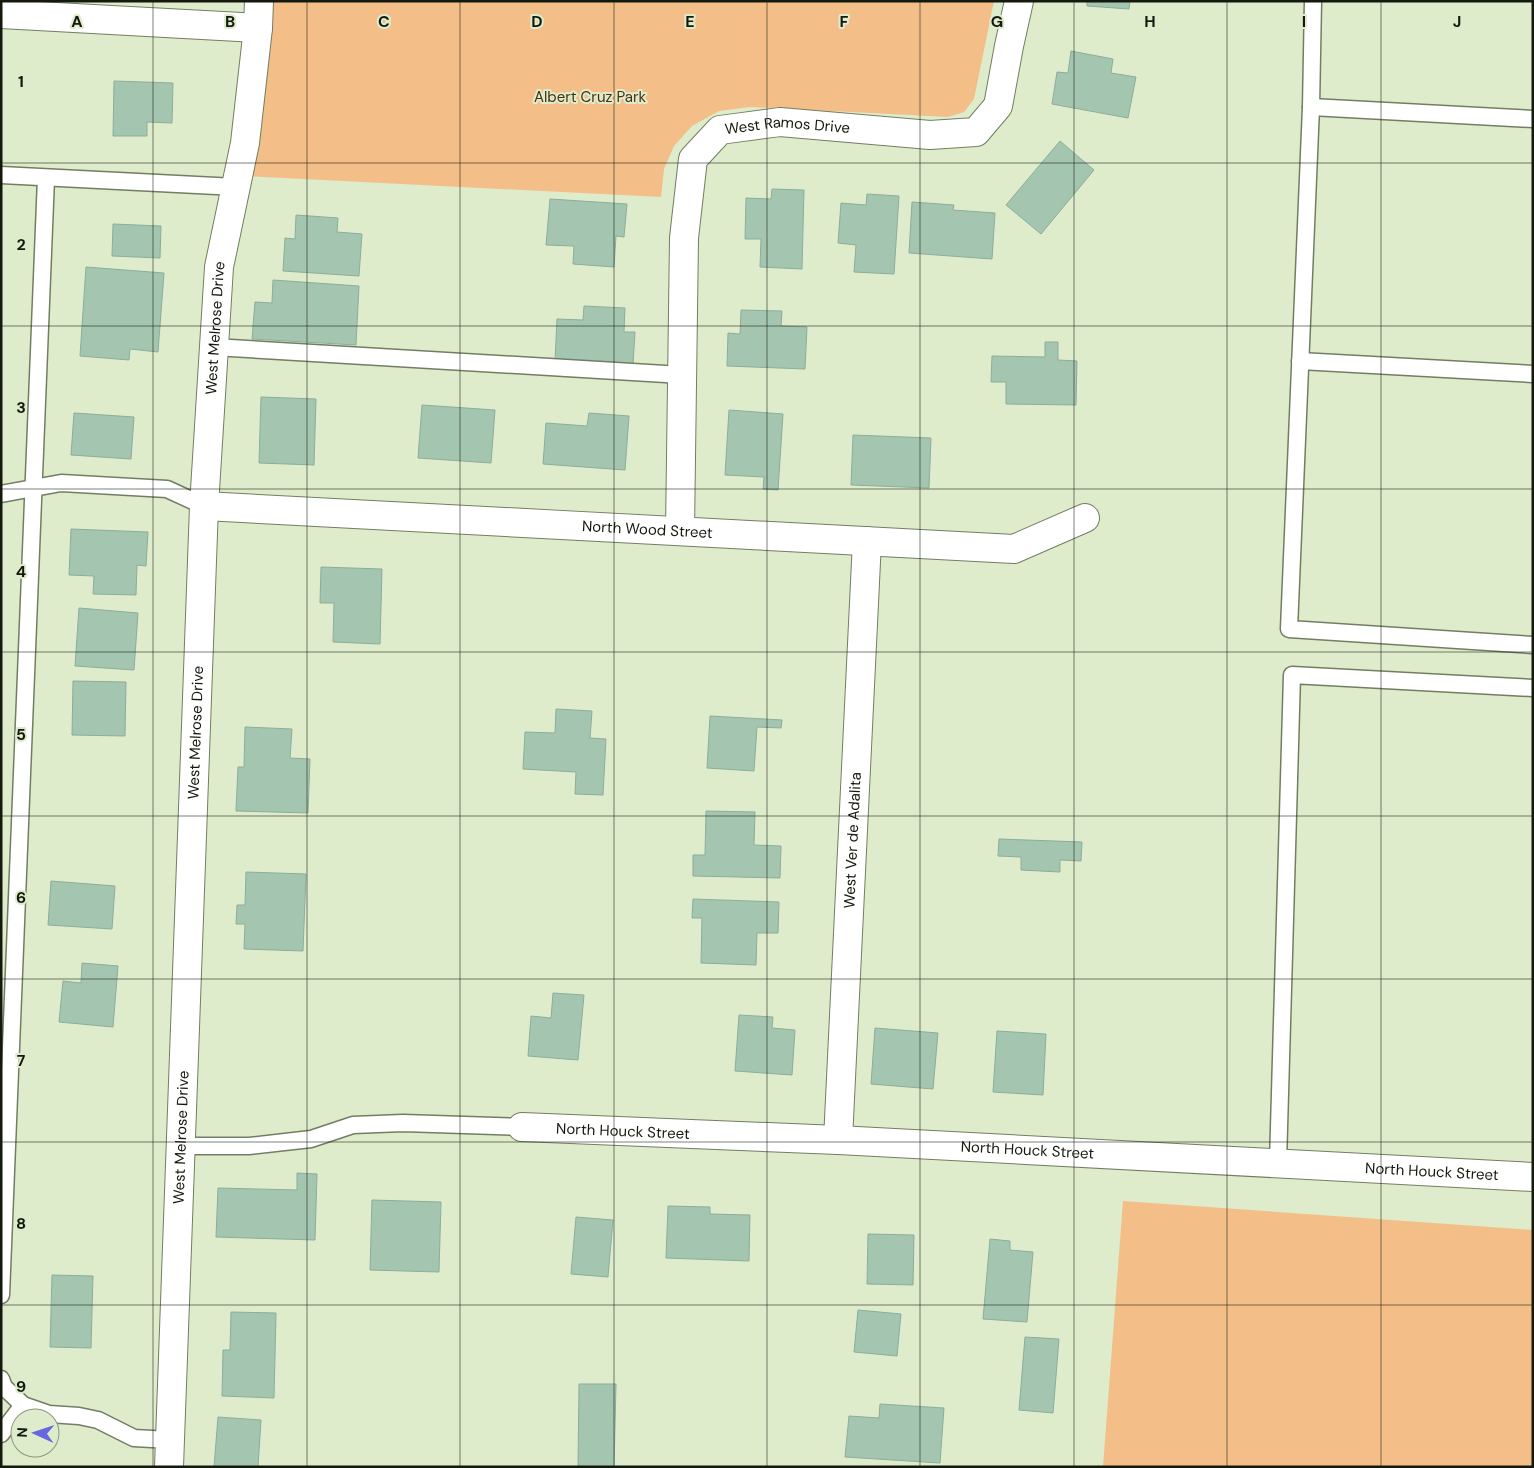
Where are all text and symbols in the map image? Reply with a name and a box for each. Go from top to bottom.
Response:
text: A [71,11,83,32]
text: B [225,11,235,32]
text: C [378,11,390,32]
text: D [531,11,543,32]
text: E [685,11,695,32]
text: F [840,11,849,32]
text: G [991,11,1003,32]
text: H [1144,11,1156,32]
text: I [1302,11,1306,32]
text: J [1453,11,1461,32]
text: 1 [18,71,24,92]
park label: Albert Cruz Park [534,87,646,107]
street label: West Ramos Drive [724,112,851,139]
text: 2 [16,234,26,255]
street label: West Melrose Drive [201,259,230,395]
text: 3 [16,397,26,418]
street label: North Wood Street [581,516,713,543]
text: 4 [16,561,26,582]
street label: West Melrose Drive [183,665,208,800]
text: 5 [16,724,26,745]
street label: West Ver de Adalita [839,772,866,909]
text: 6 [16,887,26,908]
text: 7 [17,1050,26,1071]
street label: West Melrose Drive [169,1070,193,1204]
street label: North Houck Street [556,1118,690,1144]
street label: North Houck Street [960,1137,1095,1164]
street label: North Houck Street [1365,1158,1499,1185]
text: 8 [16,1213,26,1234]
text: 9 [16,1376,26,1397]
north arrow [10,1408,60,1458]
text: N [13,1427,31,1438]

